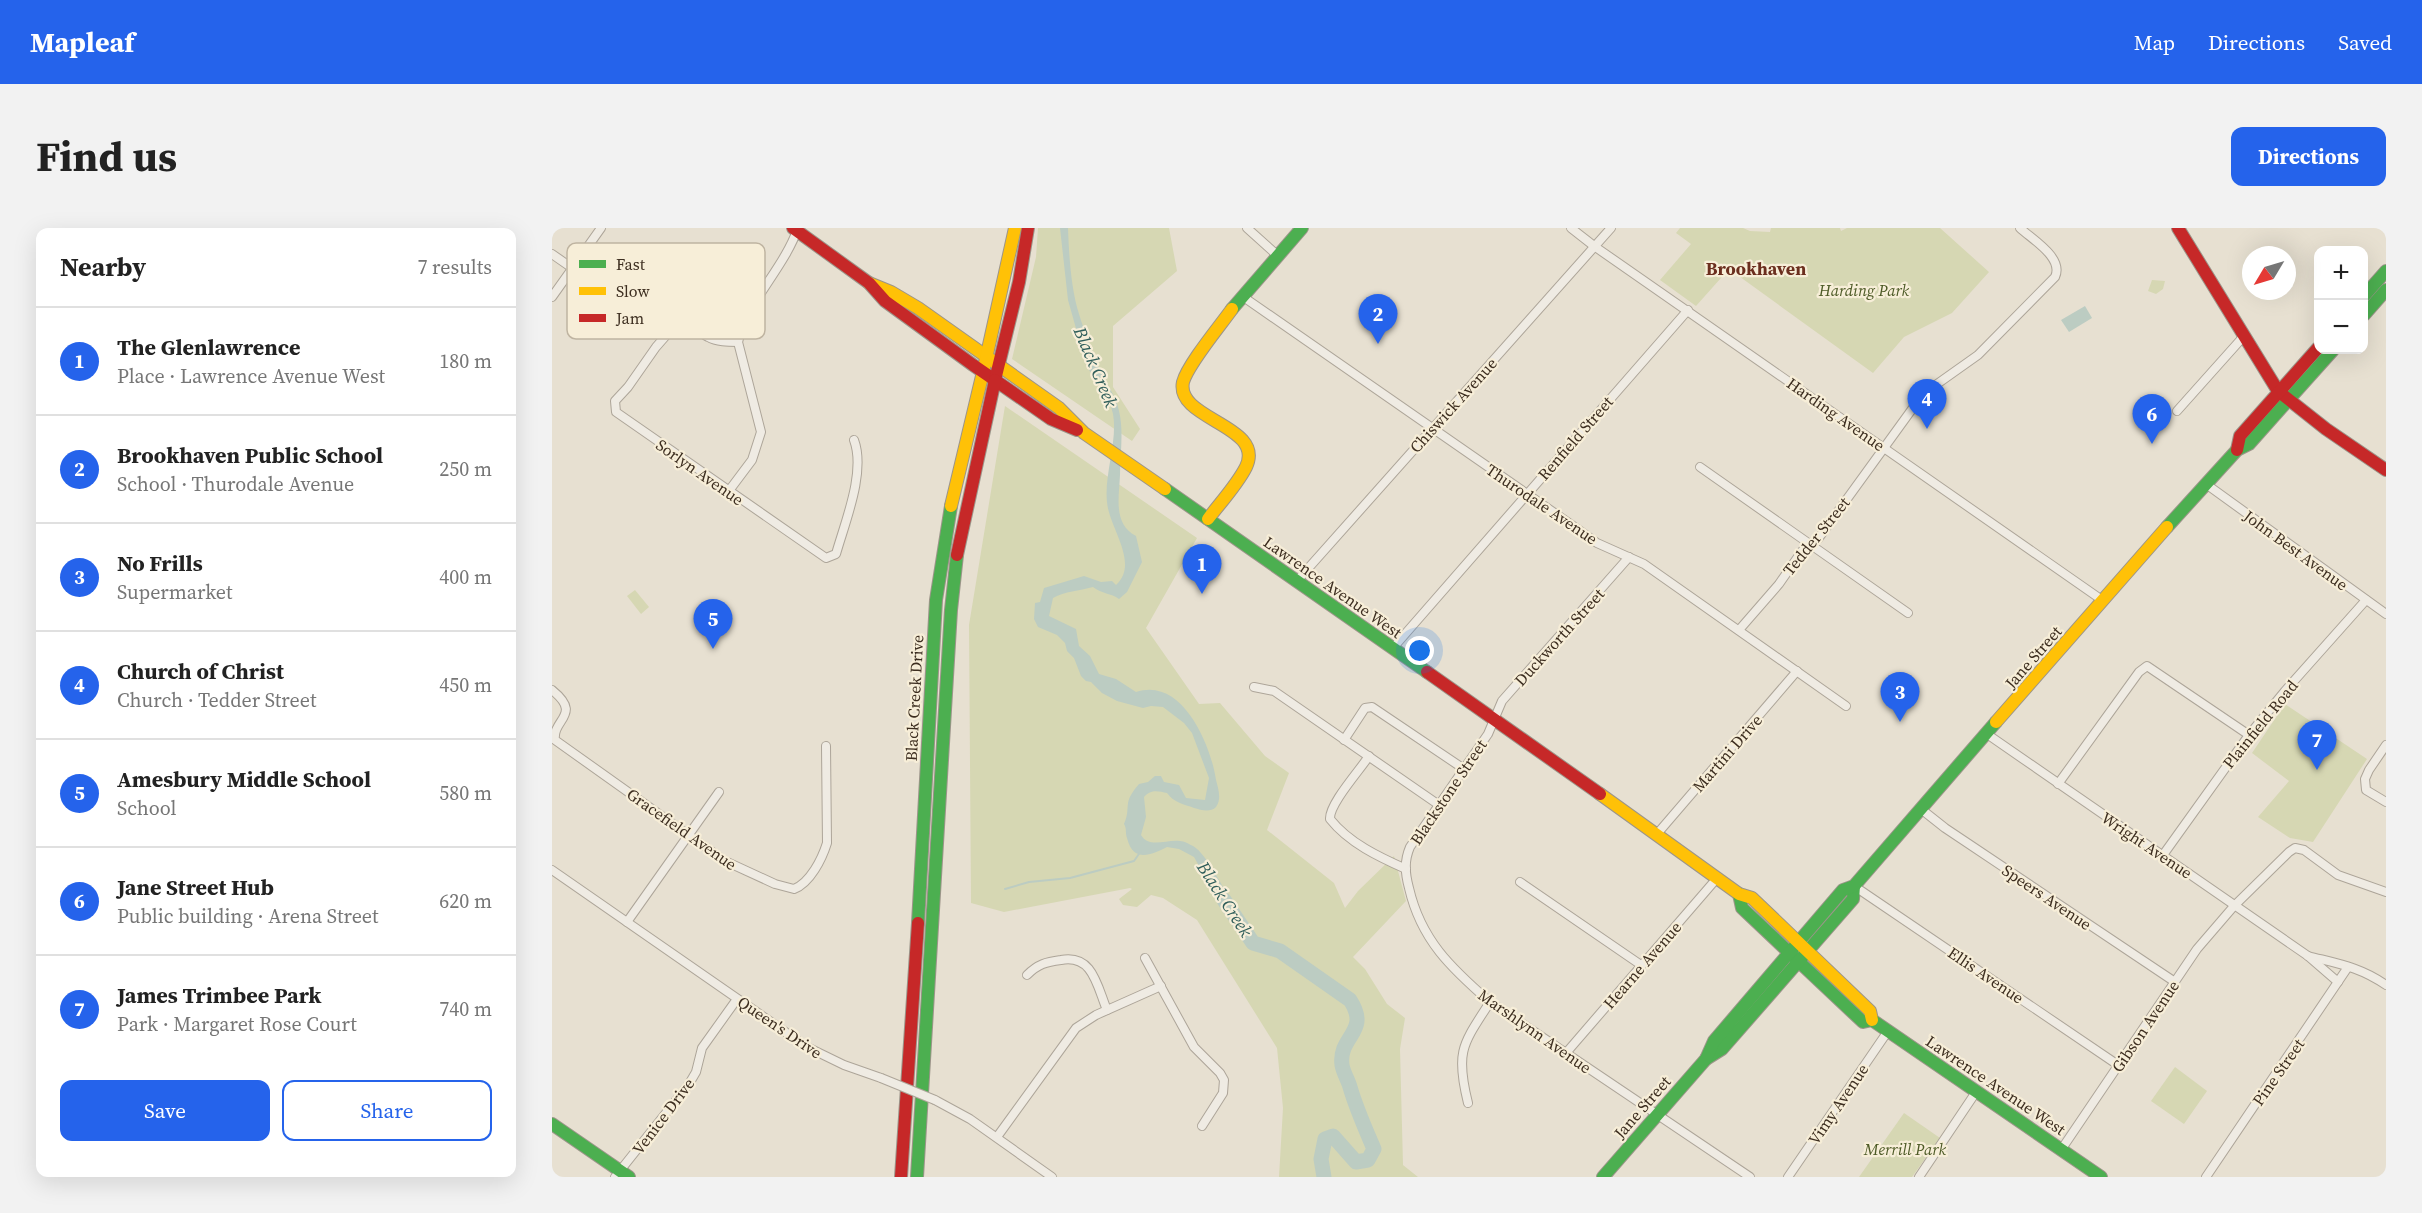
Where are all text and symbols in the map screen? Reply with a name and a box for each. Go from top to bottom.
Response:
text: Mapleaf [30,23,134,61]
text: Map [2134,28,2175,57]
text: Directions [2208,28,2305,57]
text: Saved [2338,28,2392,57]
text: Find us [36,127,177,185]
button: Directions [2231,127,2386,186]
legend [567,243,765,339]
north arrow [2242,246,2296,300]
map controls [2314,246,2368,354]
button: + [2314,246,2368,300]
text: Nearby [60,249,146,285]
text: 7 results [417,253,492,281]
text: Fast [616,253,646,275]
district label: Brookhaven [1706,256,1806,281]
park label: Harding Park [1818,279,1910,301]
text: Slow [616,280,651,302]
pin: 2 [1358,294,1398,344]
button: − [2314,300,2368,354]
text: Jam [615,307,644,329]
water label: Black Creek [1067,322,1124,412]
text: The Glenlawrence [117,332,300,362]
text: 1 [74,347,85,375]
text: 180 m [439,347,492,375]
street label: Chiswick Avenue [1404,353,1502,457]
text: Place · Lawrence Avenue West [117,362,385,390]
street label: Harding Avenue [1783,372,1889,456]
pin: 4 [1908,380,1946,429]
street label: Renfield Street [1532,391,1618,485]
pin: 6 [2132,394,2172,444]
street label: Sorlyn Avenue [652,434,748,510]
text: Brookhaven Public School [117,440,383,470]
text: 2 [74,455,85,483]
text: 250 m [439,455,492,483]
street label: Thurodale Avenue [1482,458,1602,550]
text: School · Thurodale Avenue [117,470,354,498]
street label: Tedder Street [1778,492,1855,580]
street label: John Best Avenue [2239,504,2353,595]
street label: Lawrence Avenue West [1259,531,1407,644]
pin: 1 [1182,544,1222,594]
text: No Frills [117,548,203,578]
text: 3 [74,563,85,591]
text: 400 m [439,563,492,591]
text: Supermarket [117,578,232,606]
street label: Duckworth Street [1509,583,1609,691]
pin: 5 [694,600,732,649]
street label: Jane Street [1999,620,2067,694]
street label: Black Creek Drive [900,634,928,762]
your location [1405,636,1434,665]
text: Church of Christ [117,656,284,686]
text: 4 [74,671,85,699]
text: 450 m [439,671,492,699]
pin: 3 [1880,672,1920,722]
street label: Plainfield Road [2217,675,2303,773]
text: Church · Tedder Street [117,686,317,714]
street label: Martini Drive [1687,710,1767,796]
pin: 7 [2298,720,2336,770]
street label: Blackstone Street [1405,734,1492,849]
text: Amesbury Middle School [117,764,371,794]
text: 5 [74,779,85,807]
text: 580 m [439,779,492,807]
street label: Gracefield Avenue [623,783,741,875]
text: School [117,794,177,822]
street label: Wright Avenue [2097,806,2197,884]
water label: Black Creek [1191,856,1259,942]
street label: Speers Avenue [1998,859,2096,935]
text: Jane Street Hub [117,872,274,902]
text: 6 [74,887,85,915]
text: 620 m [439,887,492,915]
text: Public building · Arena Street [117,902,379,930]
street label: Hearne Avenue [1598,917,1686,1013]
street label: Ellis Avenue [1944,942,2028,1008]
street label: Gibson Avenue [2106,976,2184,1076]
text: James Trimbee Park [117,980,322,1010]
street label: Marshlynn Avenue [1474,984,1596,1078]
street label: Queen's Drive [733,991,827,1063]
text: 7 [74,995,85,1023]
text: 740 m [439,995,492,1023]
text: Park · Margaret Rose Court [117,1010,357,1038]
street label: Lawrence Avenue West [1922,1030,2071,1140]
street label: Pine Street [2247,1033,2310,1110]
street label: Vimy Avenue [1803,1059,1873,1149]
street label: Jane Street [1608,1070,1676,1144]
street label: Venice Drive [627,1073,699,1159]
button: Save [60,1080,270,1141]
button: Share [282,1080,492,1141]
park label: Merrill Park [1863,1138,1946,1160]

